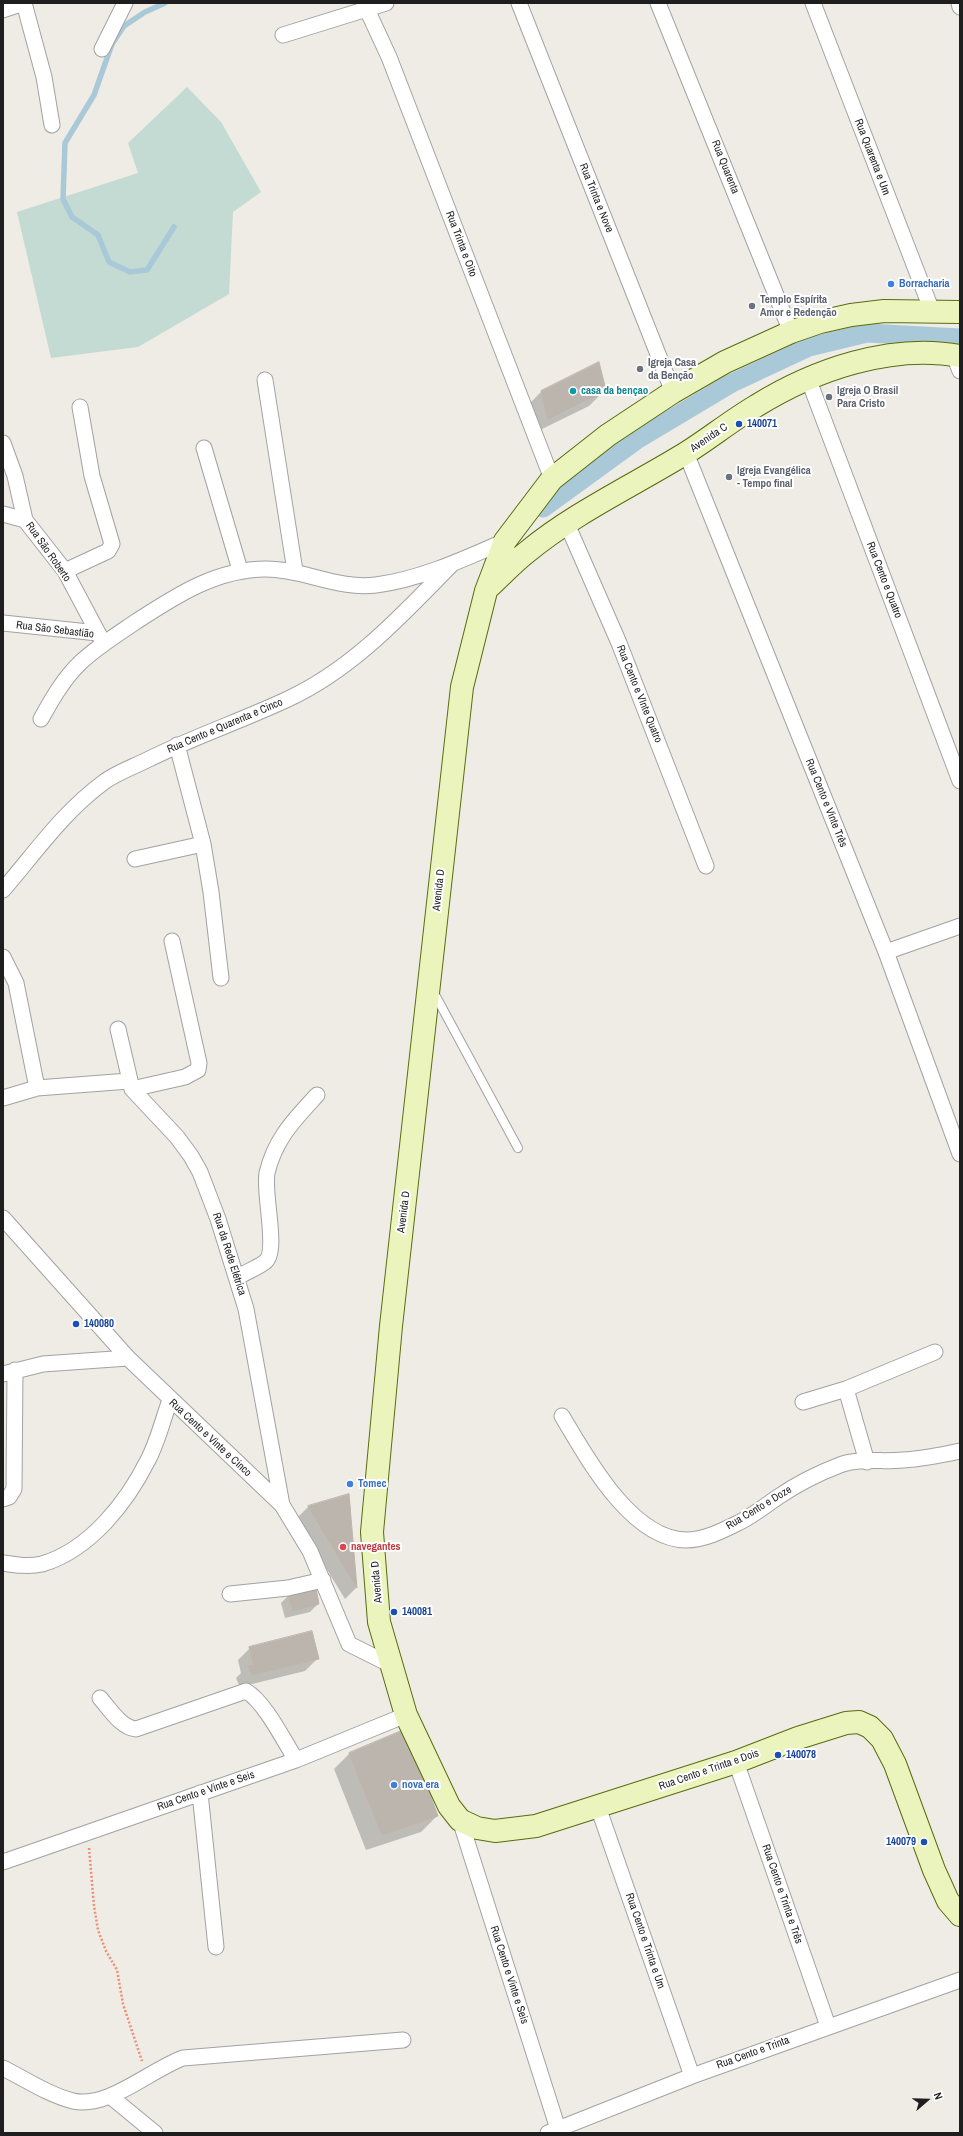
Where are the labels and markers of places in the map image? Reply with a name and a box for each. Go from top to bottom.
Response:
place label: Borracharia [899,277,950,291]
marker: Borracharia [886,279,896,289]
place label: Templo Espírita Amor e Redenção [760,293,837,319]
marker: Templo Espírita Amor e Redenção [747,301,757,311]
place label: Igreja Casa da Benção [648,356,696,382]
marker: Igreja Casa da Benção [635,364,645,374]
place label: casa da bençao [581,384,648,398]
place label: Igreja O Brasil Para Cristo [837,384,898,410]
marker: casa da bençao [568,386,578,396]
marker: Igreja O Brasil Para Cristo [824,392,834,402]
place label: 140071 [747,417,777,431]
marker: 140071 [734,419,744,429]
place label: Igreja Evangélica - Tempo final [737,464,811,490]
marker: Igreja Evangélica - Tempo final [724,472,734,482]
place label: 140080 [84,1317,114,1331]
marker: 140080 [71,1319,81,1329]
place label: Tomec [358,1477,386,1491]
marker: Tomec [345,1479,355,1489]
place label: navegantes [351,1540,401,1554]
marker: navegantes [338,1542,348,1552]
place label: 140081 [402,1605,432,1619]
marker: 140081 [389,1607,399,1617]
place label: 140078 [786,1748,816,1762]
marker: 140078 [773,1750,783,1760]
place label: nova era [402,1778,439,1792]
marker: nova era [389,1780,399,1790]
place label: 140079 [886,1835,916,1849]
marker: 140079 [919,1837,929,1847]

